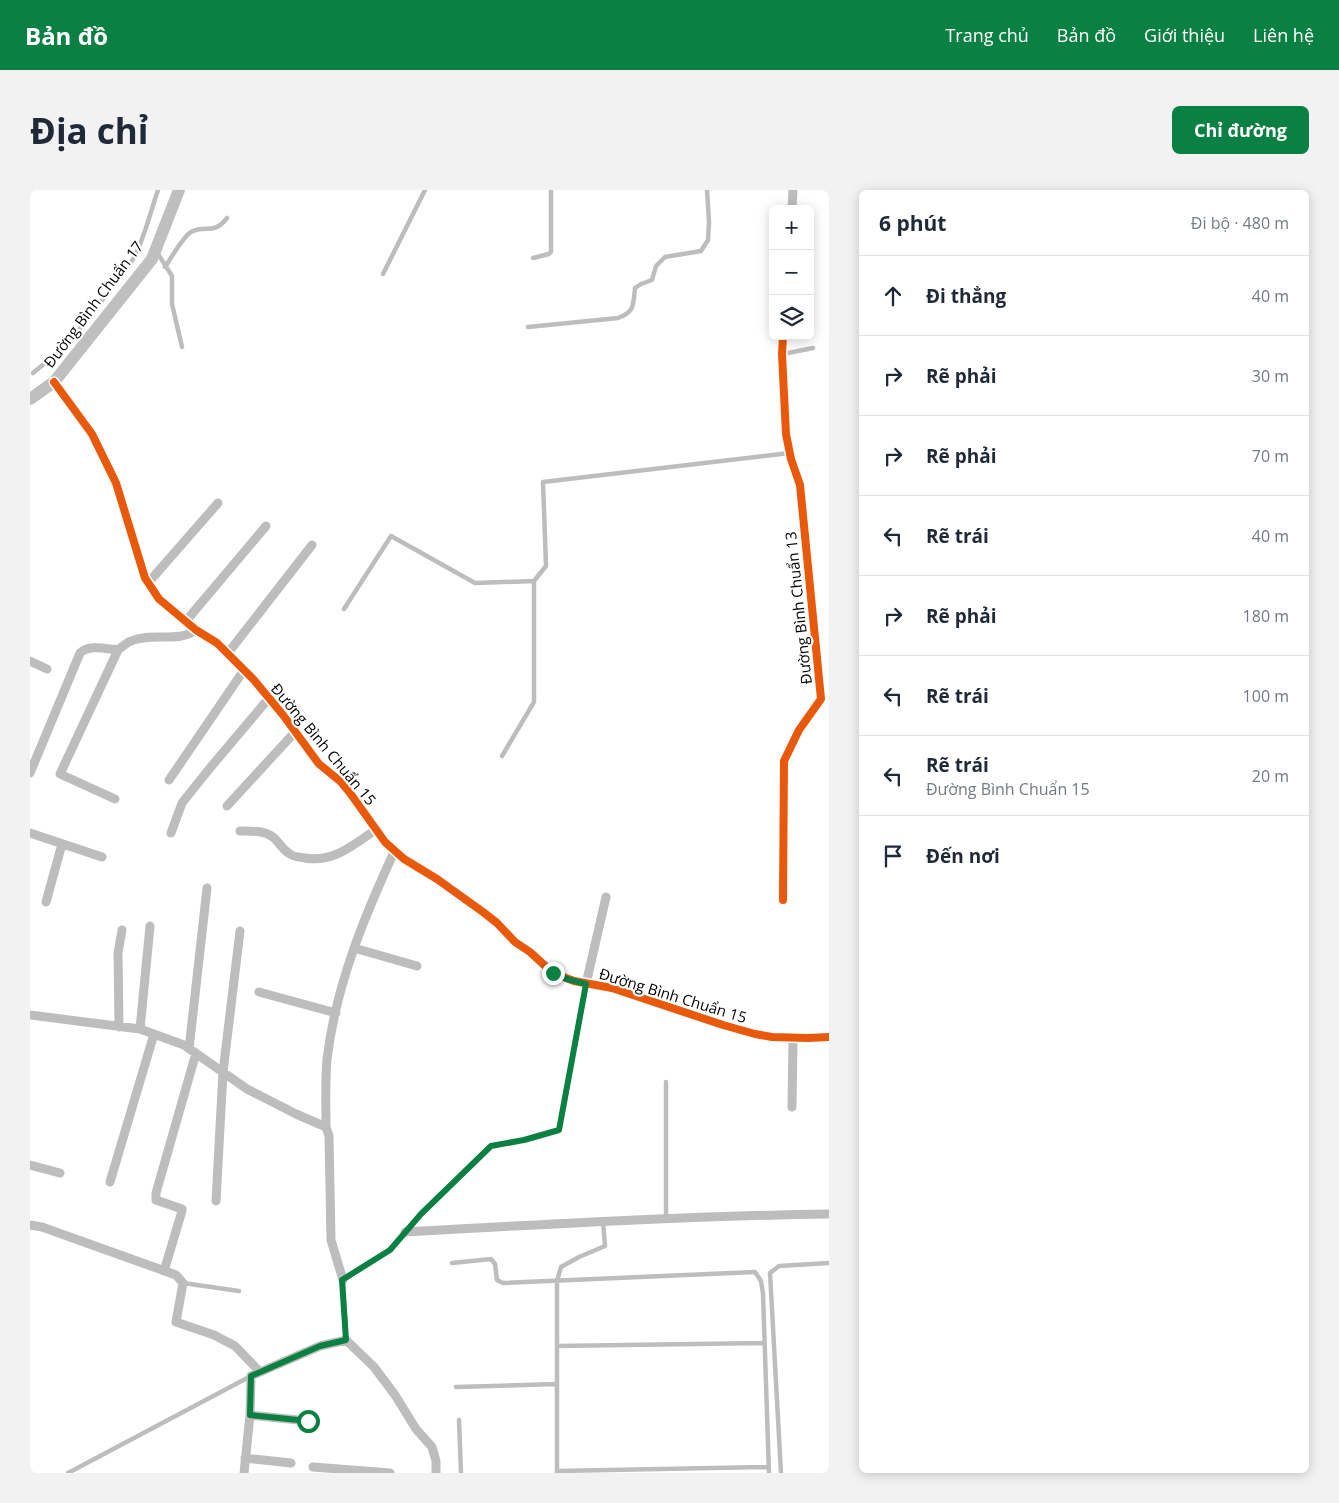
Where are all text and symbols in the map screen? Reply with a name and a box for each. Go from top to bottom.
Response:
text: Bản đồ [25,19,108,52]
text: Trang chủ [945,23,1029,47]
text: Bản đồ [1057,23,1116,47]
text: Giới thiệu [1144,23,1225,47]
text: Liên hệ [1253,23,1314,47]
button: Chỉ đường [1172,106,1309,154]
text: Địa chỉ [30,107,149,154]
map controls [769,205,814,340]
button: + [769,205,814,250]
text: 6 phút [879,209,946,237]
text: Đi bộ · 480 m [1191,212,1289,234]
street label: Đường Bình Chuẩn 17 [39,237,147,371]
button: − [769,250,814,295]
icon: ahead [879,282,907,310]
text: Đi thẳng [926,283,1006,309]
text: 40 m [1252,285,1289,307]
button: layers [769,295,814,340]
icon: right [879,362,907,390]
text: Rẽ phải [926,363,997,389]
text: 30 m [1252,365,1289,387]
icon: right [879,442,907,470]
text: Rẽ phải [926,443,997,469]
text: 70 m [1252,445,1289,467]
icon: left [879,522,907,550]
text: Rẽ trái [926,523,989,549]
text: 40 m [1252,525,1289,547]
street label: Đường Bình Chuẩn 13 [780,531,816,685]
icon: right [879,602,907,630]
text: Rẽ phải [926,603,997,629]
text: 180 m [1243,605,1289,627]
street label: Đường Bình Chuẩn 15 [267,679,381,809]
icon: left [879,682,907,710]
text: Rẽ trái [926,683,989,709]
text: 100 m [1243,685,1289,707]
text: Rẽ trái [926,752,989,778]
icon: left [879,762,907,790]
text: 20 m [1252,765,1289,787]
text: Đường Bình Chuẩn 15 [926,778,1090,800]
icon: arrive [879,842,907,870]
text: Đến nơi [926,843,1000,869]
route end [542,962,565,985]
street label: Đường Bình Chuẩn 15 [597,963,749,1027]
route start [297,1410,320,1433]

